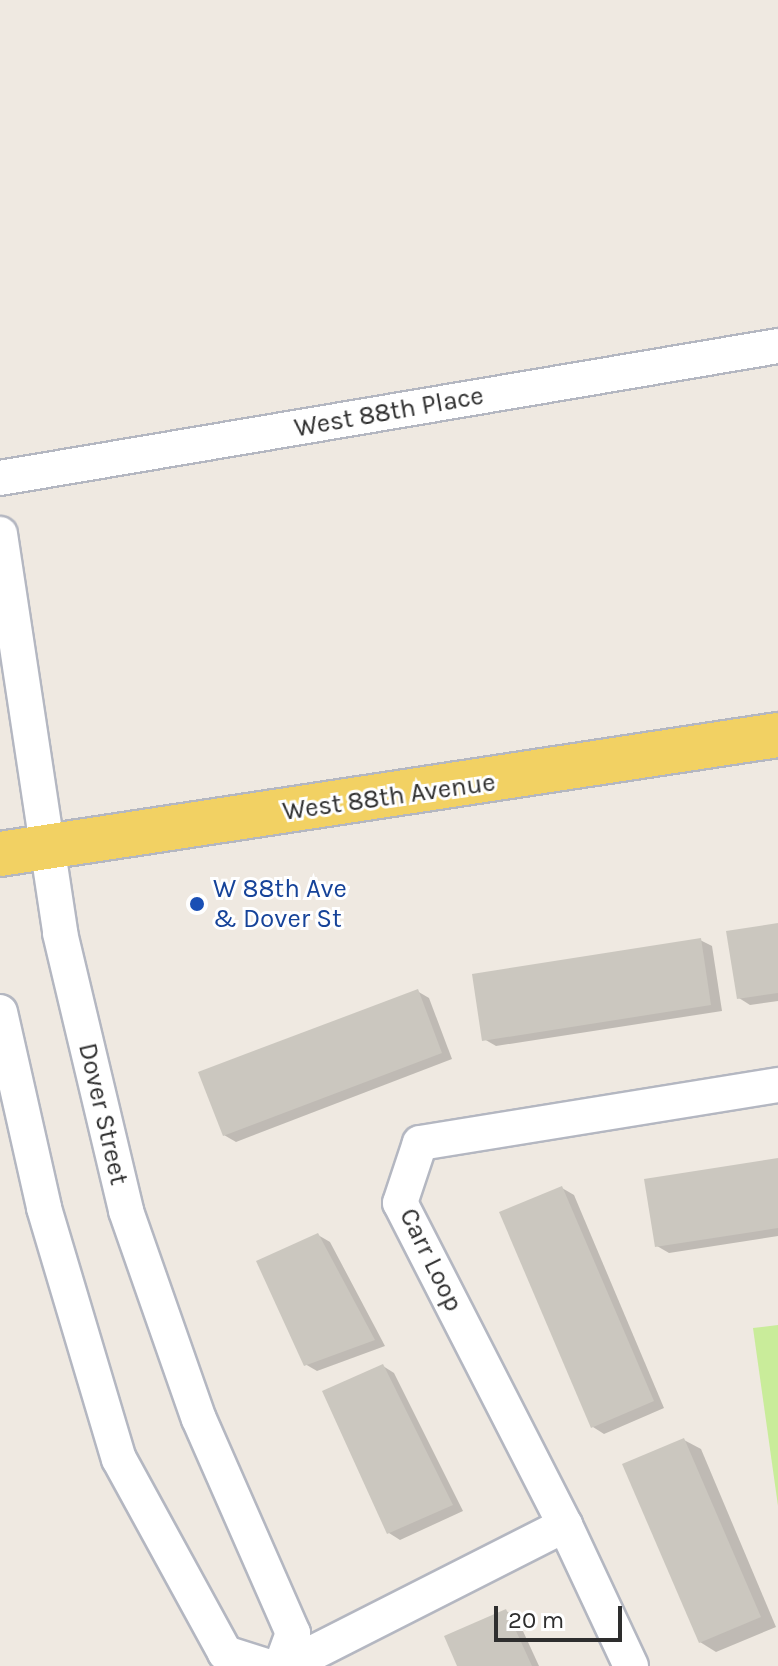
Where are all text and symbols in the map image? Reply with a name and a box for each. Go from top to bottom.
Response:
street label: West 88th Place [292,380,486,444]
street label: West 88th Avenue [281,767,497,827]
place label: W 88th Ave & Dover St [213,873,347,934]
marker: W 88th Ave & Dover St [188,895,206,913]
street label: Dover Street [72,1040,134,1188]
street label: Carr Loop [393,1203,469,1317]
scale bar [498,1590,626,1640]
text: 20 m [508,1606,564,1634]

